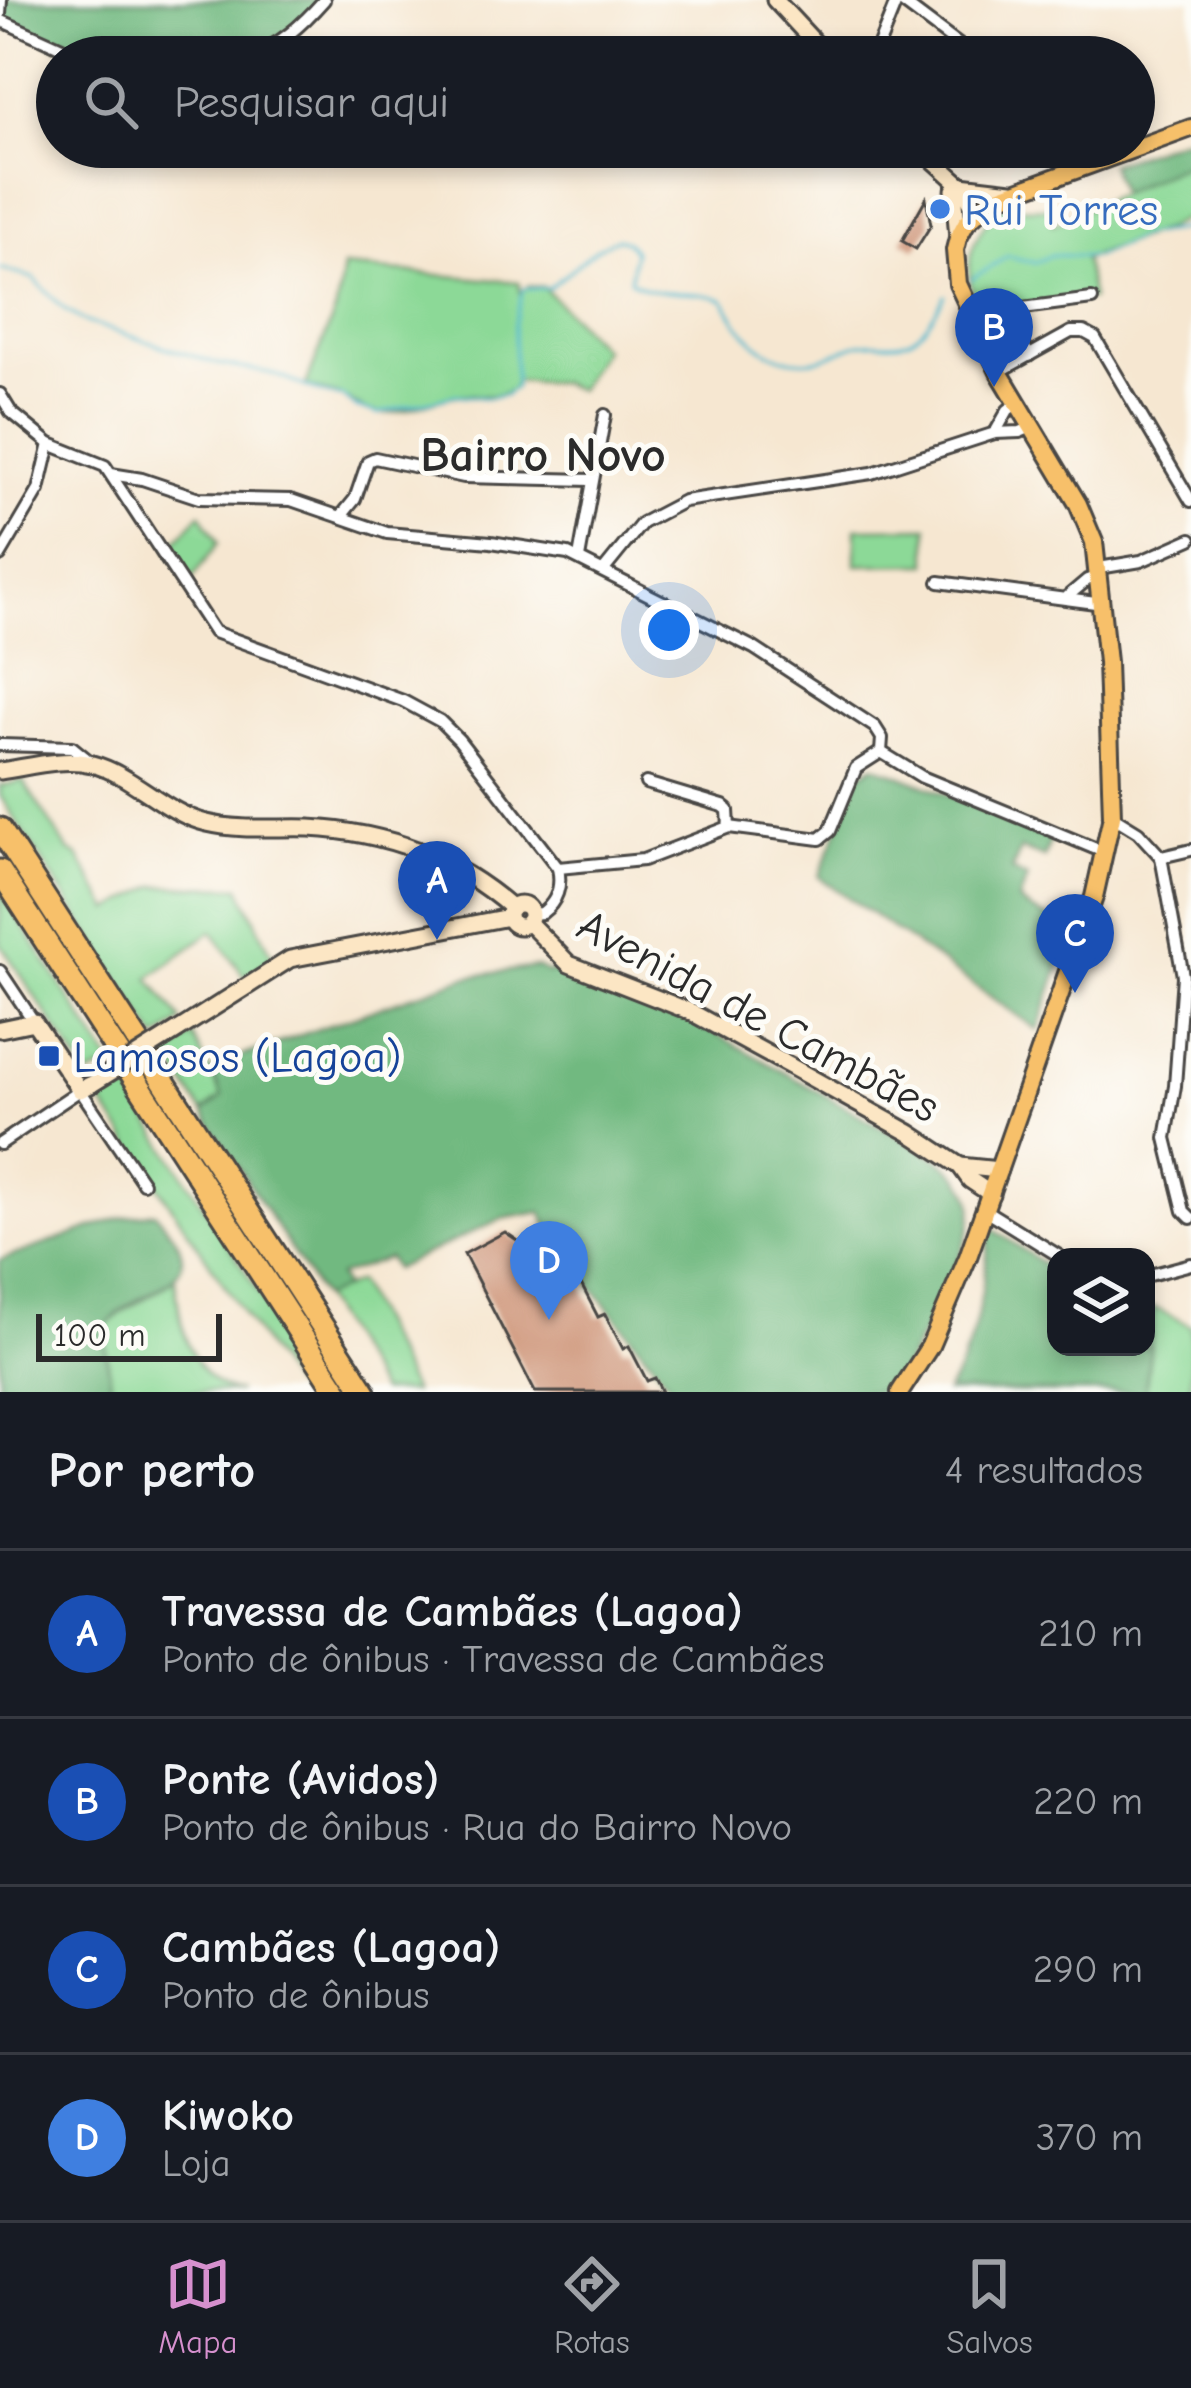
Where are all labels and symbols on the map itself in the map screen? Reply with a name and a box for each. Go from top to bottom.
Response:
place label: Rui Torres [964,184,1158,236]
marker: Rui Torres [927,196,953,222]
pin: B [955,288,1033,387]
district label: Bairro Novo [420,428,666,483]
your location [639,600,699,660]
pin: A [398,841,476,940]
pin: C [1036,894,1114,993]
street label: Avenida de Cambães [569,899,948,1133]
place label: Lamosos (Lagoa) [73,1031,401,1083]
marker: Lamosos (Lagoa) [36,1043,62,1069]
pin: D [510,1221,588,1320]
scale bar [36,1308,222,1361]

